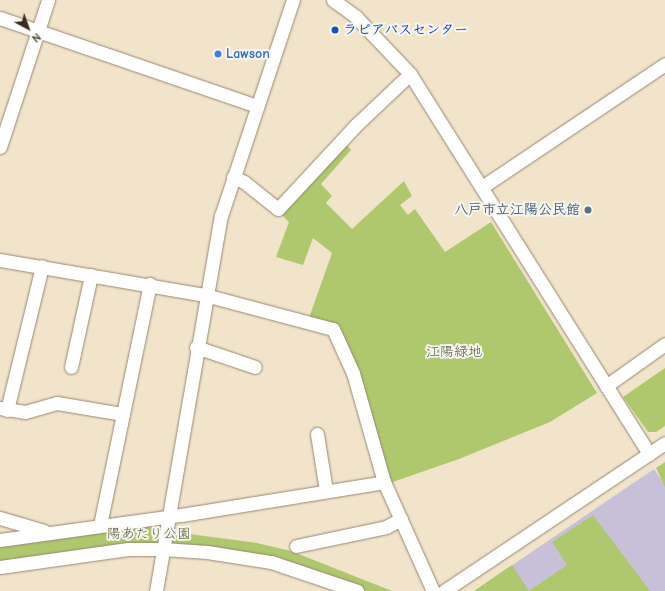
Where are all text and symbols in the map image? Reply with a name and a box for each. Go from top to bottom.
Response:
north arrow [8,8,48,48]
place label: ラピアバスセンター [343,22,469,38]
marker: ラピアバスセンター [330,25,340,35]
text: N [29,30,43,45]
place label: Lawson [226,46,270,62]
marker: Lawson [213,49,223,59]
place label: 八戸市立江陽公民館 [454,202,580,218]
marker: 八戸市立江陽公民館 [583,205,593,215]
park label: 江陽緑地 [426,344,482,360]
park label: 陽あたり公園 [107,526,191,542]

